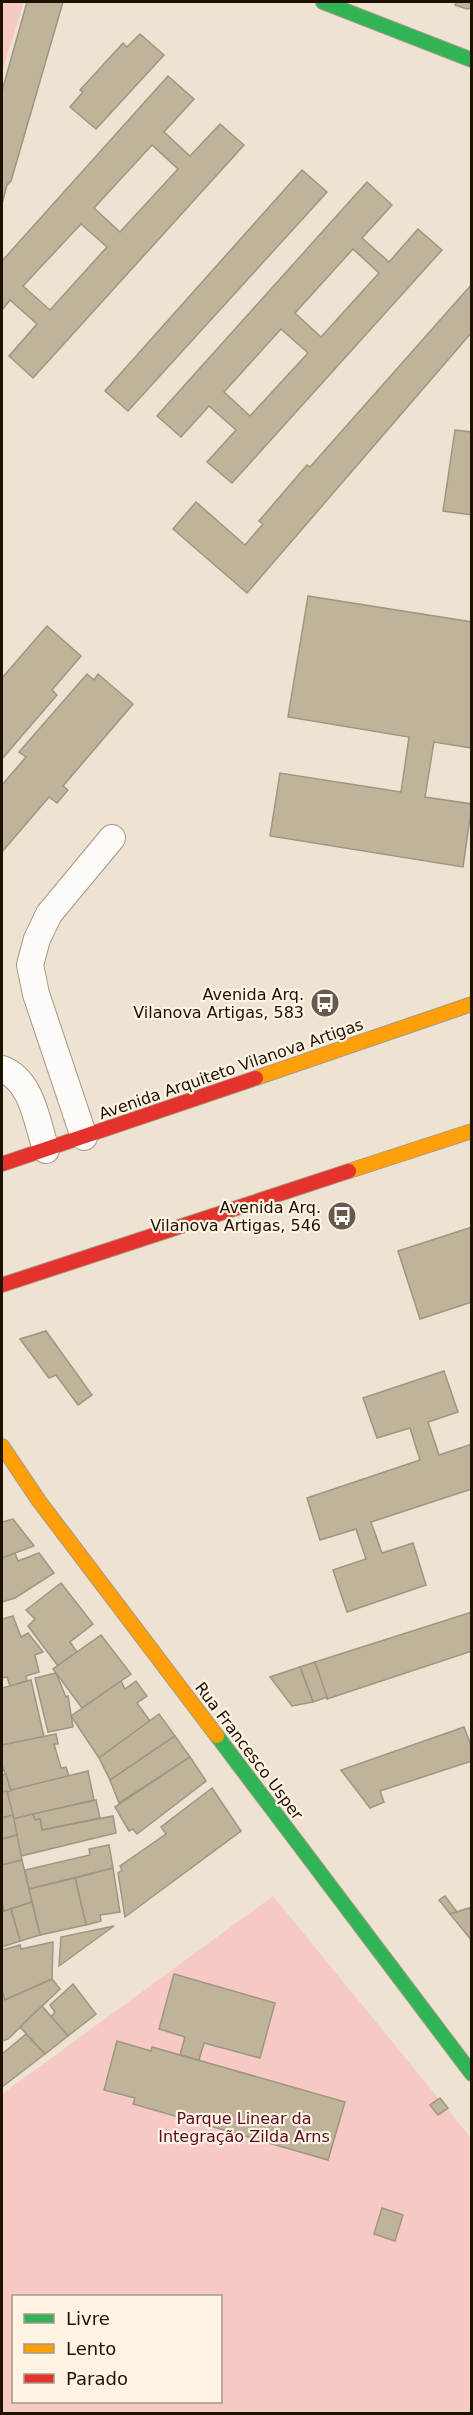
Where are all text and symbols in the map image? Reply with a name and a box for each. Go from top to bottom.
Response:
place label: Avenida Arq. Vilanova Artigas, 583 [133,985,304,1022]
bus stop icon: Avenida Arq. Vilanova Artigas, 583 [309,987,341,1019]
street label: Avenida Arquiteto Vilanova Artigas [96,1015,366,1123]
place label: Avenida Arq. Vilanova Artigas, 546 [150,1198,321,1235]
bus stop icon: Avenida Arq. Vilanova Artigas, 546 [326,1200,358,1232]
street label: Rua Francesco Usper [191,1678,307,1824]
park label: Parque Linear da Integração Zilda Arns [158,2109,330,2146]
legend [12,2295,222,2403]
text: Livre [66,2308,110,2329]
text: Lento [66,2338,116,2359]
text: Parado [66,2368,128,2389]

